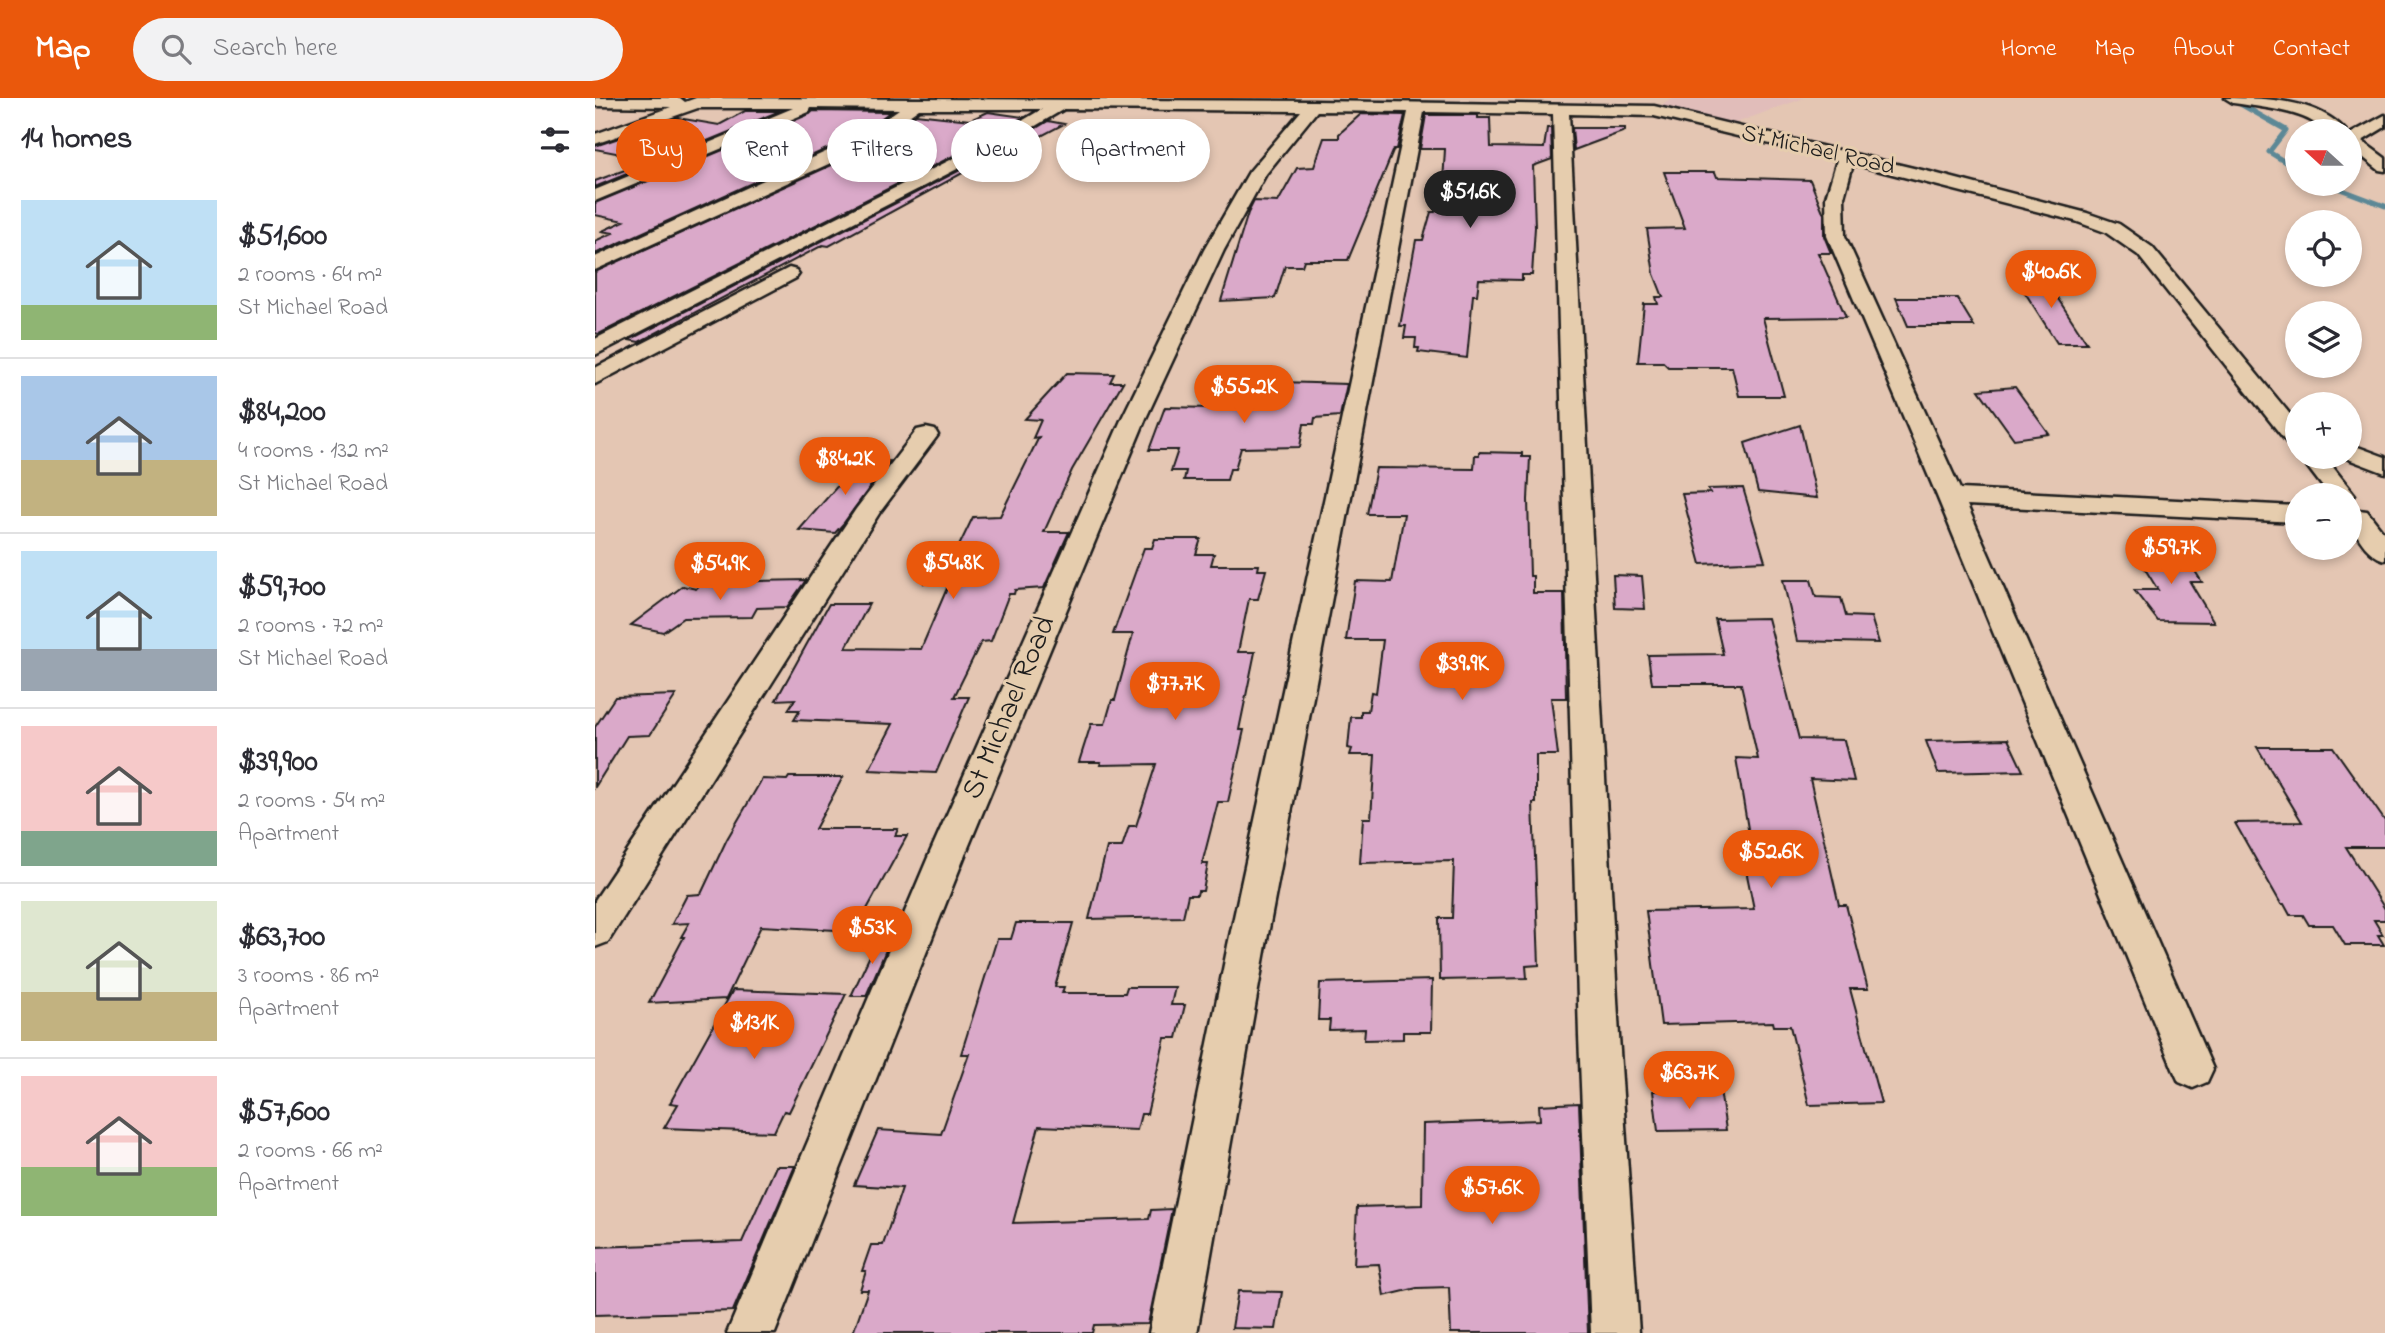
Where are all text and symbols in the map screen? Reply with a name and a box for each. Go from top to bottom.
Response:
search box [133,18,623,81]
text: Map [35,25,91,73]
icon: search [157,30,195,68]
text: Search here [213,30,337,68]
text: Home [2001,32,2057,67]
text: Map [2095,32,2135,67]
text: About [2173,32,2235,67]
text: Contact [2273,32,2350,67]
street label: St Michael Road [1738,116,1899,186]
text: 14 homes [21,118,132,162]
chip: Buy [616,119,707,182]
chip: Rent [721,119,813,182]
chip: Filters [827,119,937,182]
chip: New [951,119,1042,182]
chip: Apartment [1056,119,1210,182]
north arrow [2285,119,2363,196]
map controls [2285,119,2362,560]
icon: filters [536,121,574,159]
pin: $51.6K [1413,170,1527,230]
text: $51.6K [1440,176,1500,209]
button: locate [2285,210,2362,287]
text: $51,600 [238,215,327,259]
icon: home [77,228,161,312]
pin: $40.6K [1994,250,2108,310]
text: $40.6K [2021,256,2081,289]
text: 2 rooms · 64 m² [238,259,382,292]
text: St Michael Road [238,292,388,325]
button: layers [2285,301,2362,378]
pin: $55.2K [1187,366,1301,425]
text: $55.2K [1210,371,1278,404]
text: $84,200 [238,391,326,435]
button: + [2285,392,2362,469]
icon: home [77,404,161,488]
text: 4 rooms · 132 m² [238,435,389,468]
pin: $84.2K [788,438,902,497]
text: $84.2K [815,443,875,476]
text: St Michael Road [238,468,388,501]
button: − [2285,483,2362,560]
pin: $59.7K [2114,526,2228,586]
text: $59.7K [2141,532,2201,565]
pin: $54.9K [663,542,777,602]
pin: $54.8K [896,542,1010,601]
text: $54.8K [922,547,984,580]
text: $54.9K [690,548,750,581]
text: $59,700 [238,566,326,610]
icon: home [77,579,161,663]
street label: St Michael Road [952,609,1068,807]
text: 2 rooms · 72 m² [238,610,384,643]
pin: $39.9K [1405,642,1519,702]
text: St Michael Road [238,643,388,676]
text: $39.9K [1435,648,1489,681]
pin: $77.7K [1118,662,1232,722]
text: $77.7K [1146,668,1204,701]
text: $39,900 [238,741,318,785]
icon: home [77,754,161,838]
text: 2 rooms · 54 m² [238,785,385,818]
text: Apartment [238,818,339,851]
pin: $52.6K [1714,830,1828,890]
text: $52.6K [1739,836,1803,869]
pin: $53K [831,906,913,966]
text: $53K [848,912,896,945]
text: $63,700 [238,916,325,960]
icon: home [77,929,161,1013]
text: 3 rooms · 86 m² [238,960,379,993]
text: Apartment [238,993,339,1026]
pin: $131K [705,1002,803,1061]
text: $131K [729,1007,779,1040]
pin: $63.7K [1632,1052,1746,1111]
text: $63.7K [1660,1057,1718,1090]
text: $57,600 [238,1091,330,1135]
icon: home [77,1104,161,1188]
text: 2 rooms · 66 m² [238,1135,383,1168]
pin: $57.6K [1435,1166,1549,1226]
text: Apartment [238,1168,339,1201]
text: $57.6K [1461,1172,1523,1205]

